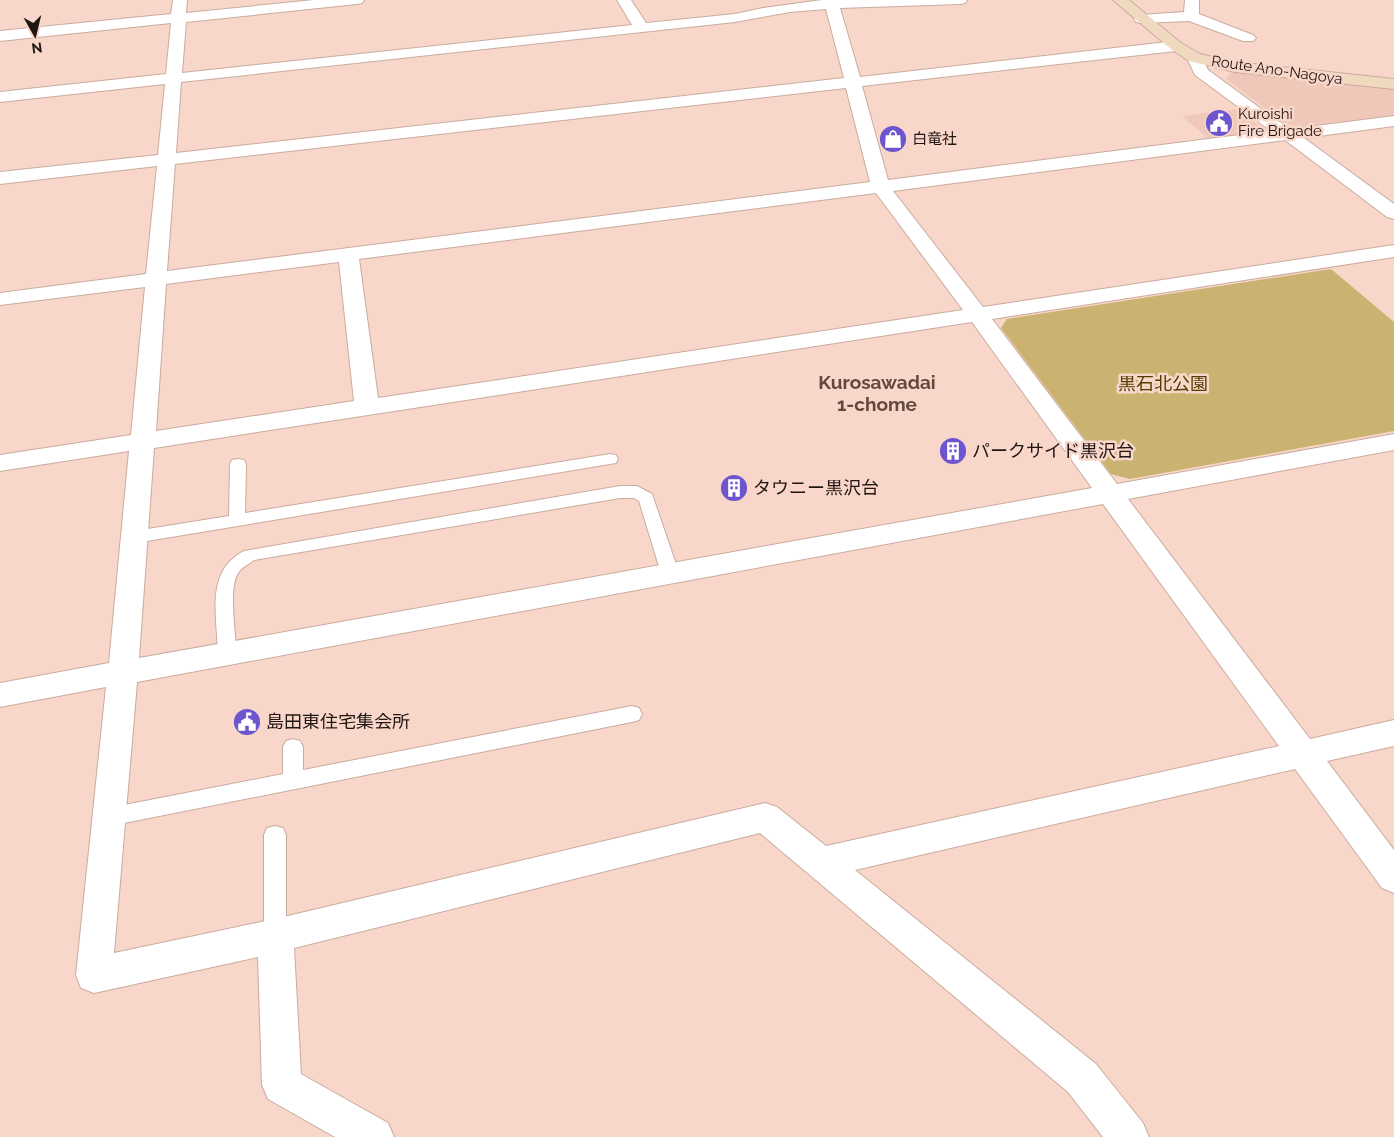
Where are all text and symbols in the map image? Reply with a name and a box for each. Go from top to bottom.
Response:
north arrow [10,10,60,60]
text: N [30,39,43,57]
street label: Route Ano-Nagoya [1210,52,1344,88]
place label: Kuroishi Fire Brigade [1238,105,1322,140]
public building icon: Kuroishi Fire Brigade [1204,108,1234,138]
shop icon: 白竜社 [878,124,908,154]
place label: 白竜社 [912,130,957,148]
district label: Kurosawadai 1-chome [818,371,936,415]
park label: 黒石北公園 [1118,373,1208,394]
building icon: パークサイド黒沢台 [938,436,968,466]
place label: パークサイド黒沢台 [972,440,1134,461]
building icon: タウニー黒沢台 [719,473,749,503]
place label: タウニー黒沢台 [753,477,879,498]
public building icon: 島田東住宅集会所 [232,707,262,737]
place label: 島田東住宅集会所 [266,711,410,732]

